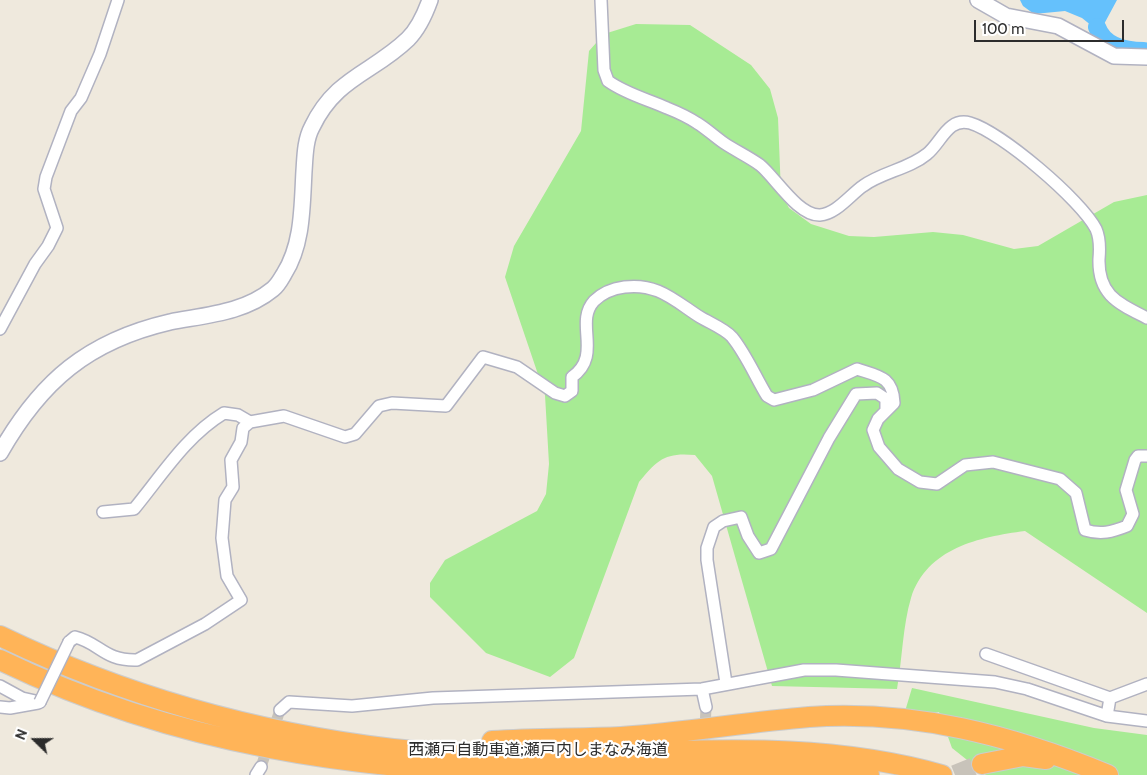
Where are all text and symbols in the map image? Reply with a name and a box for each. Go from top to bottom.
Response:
scale bar [977,10,1127,42]
text: 100 m [982,20,1024,38]
north arrow [10,715,60,765]
text: N [11,726,31,742]
street label: 西瀬戸自動車道;瀬戸内しまなみ海道 [408,740,668,760]

